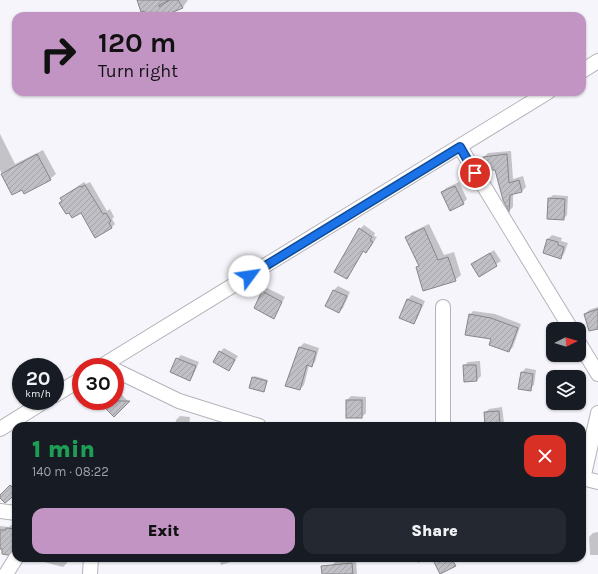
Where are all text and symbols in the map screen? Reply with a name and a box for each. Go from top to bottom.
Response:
text: 120 m [98,26,176,59]
icon: right [32,28,84,80]
text: Turn right [98,60,178,82]
pin [458,156,492,190]
icon: arrive [464,162,486,184]
position arrow [228,255,270,297]
north arrow [546,322,586,362]
map controls [546,322,586,410]
speed limit sign: 30 [72,358,124,410]
text: 20 [26,367,50,390]
button: layers [546,370,586,410]
text: km/h [25,388,51,400]
text: 1 min [32,435,95,463]
button: close [524,435,566,477]
text: 140 m · 08:22 [32,464,109,479]
button: Exit [32,508,295,554]
button: Share [303,508,566,554]

